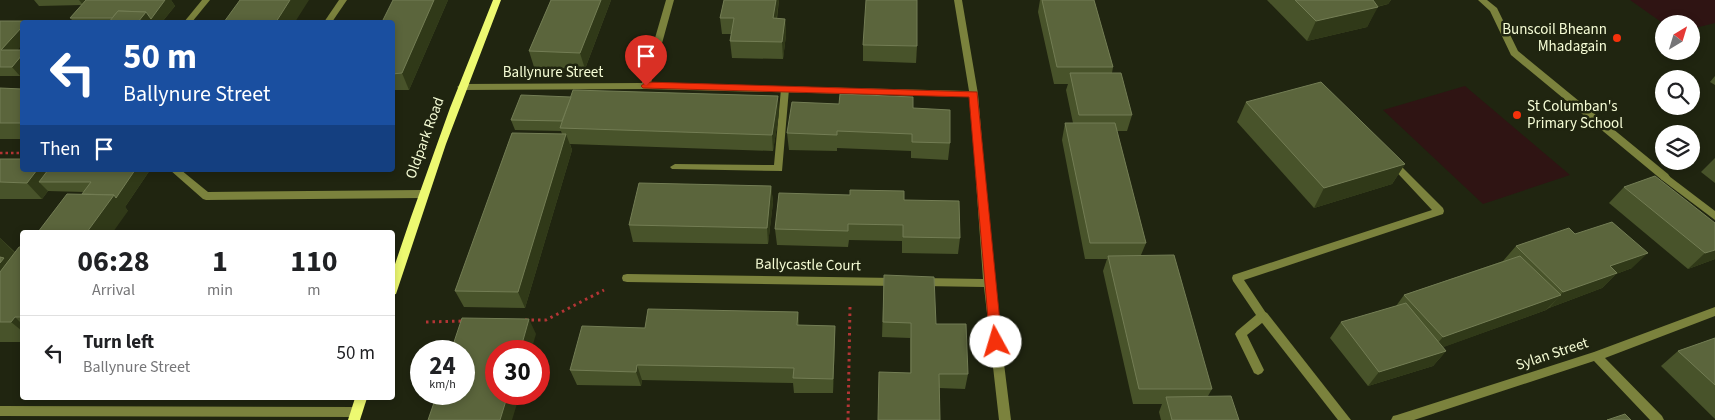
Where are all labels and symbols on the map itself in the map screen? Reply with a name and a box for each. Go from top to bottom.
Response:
north arrow [1655,15,1700,60]
place label: Bunscoil Bheann Mhadagain [1502,19,1607,57]
marker: Bunscoil Bheann Mhadagain [1611,32,1623,44]
pin [625,35,667,86]
street label: Ballynure Street [503,62,603,83]
street label: Oldpark Road [400,94,450,182]
place label: St Columban's Primary School [1527,96,1623,134]
marker: St Columban's Primary School [1511,109,1523,121]
street label: Ballycastle Court [755,254,861,276]
position arrow [969,315,1021,367]
street label: Sylan Street [1513,332,1591,376]
speed limit sign: 30 [485,340,550,405]

